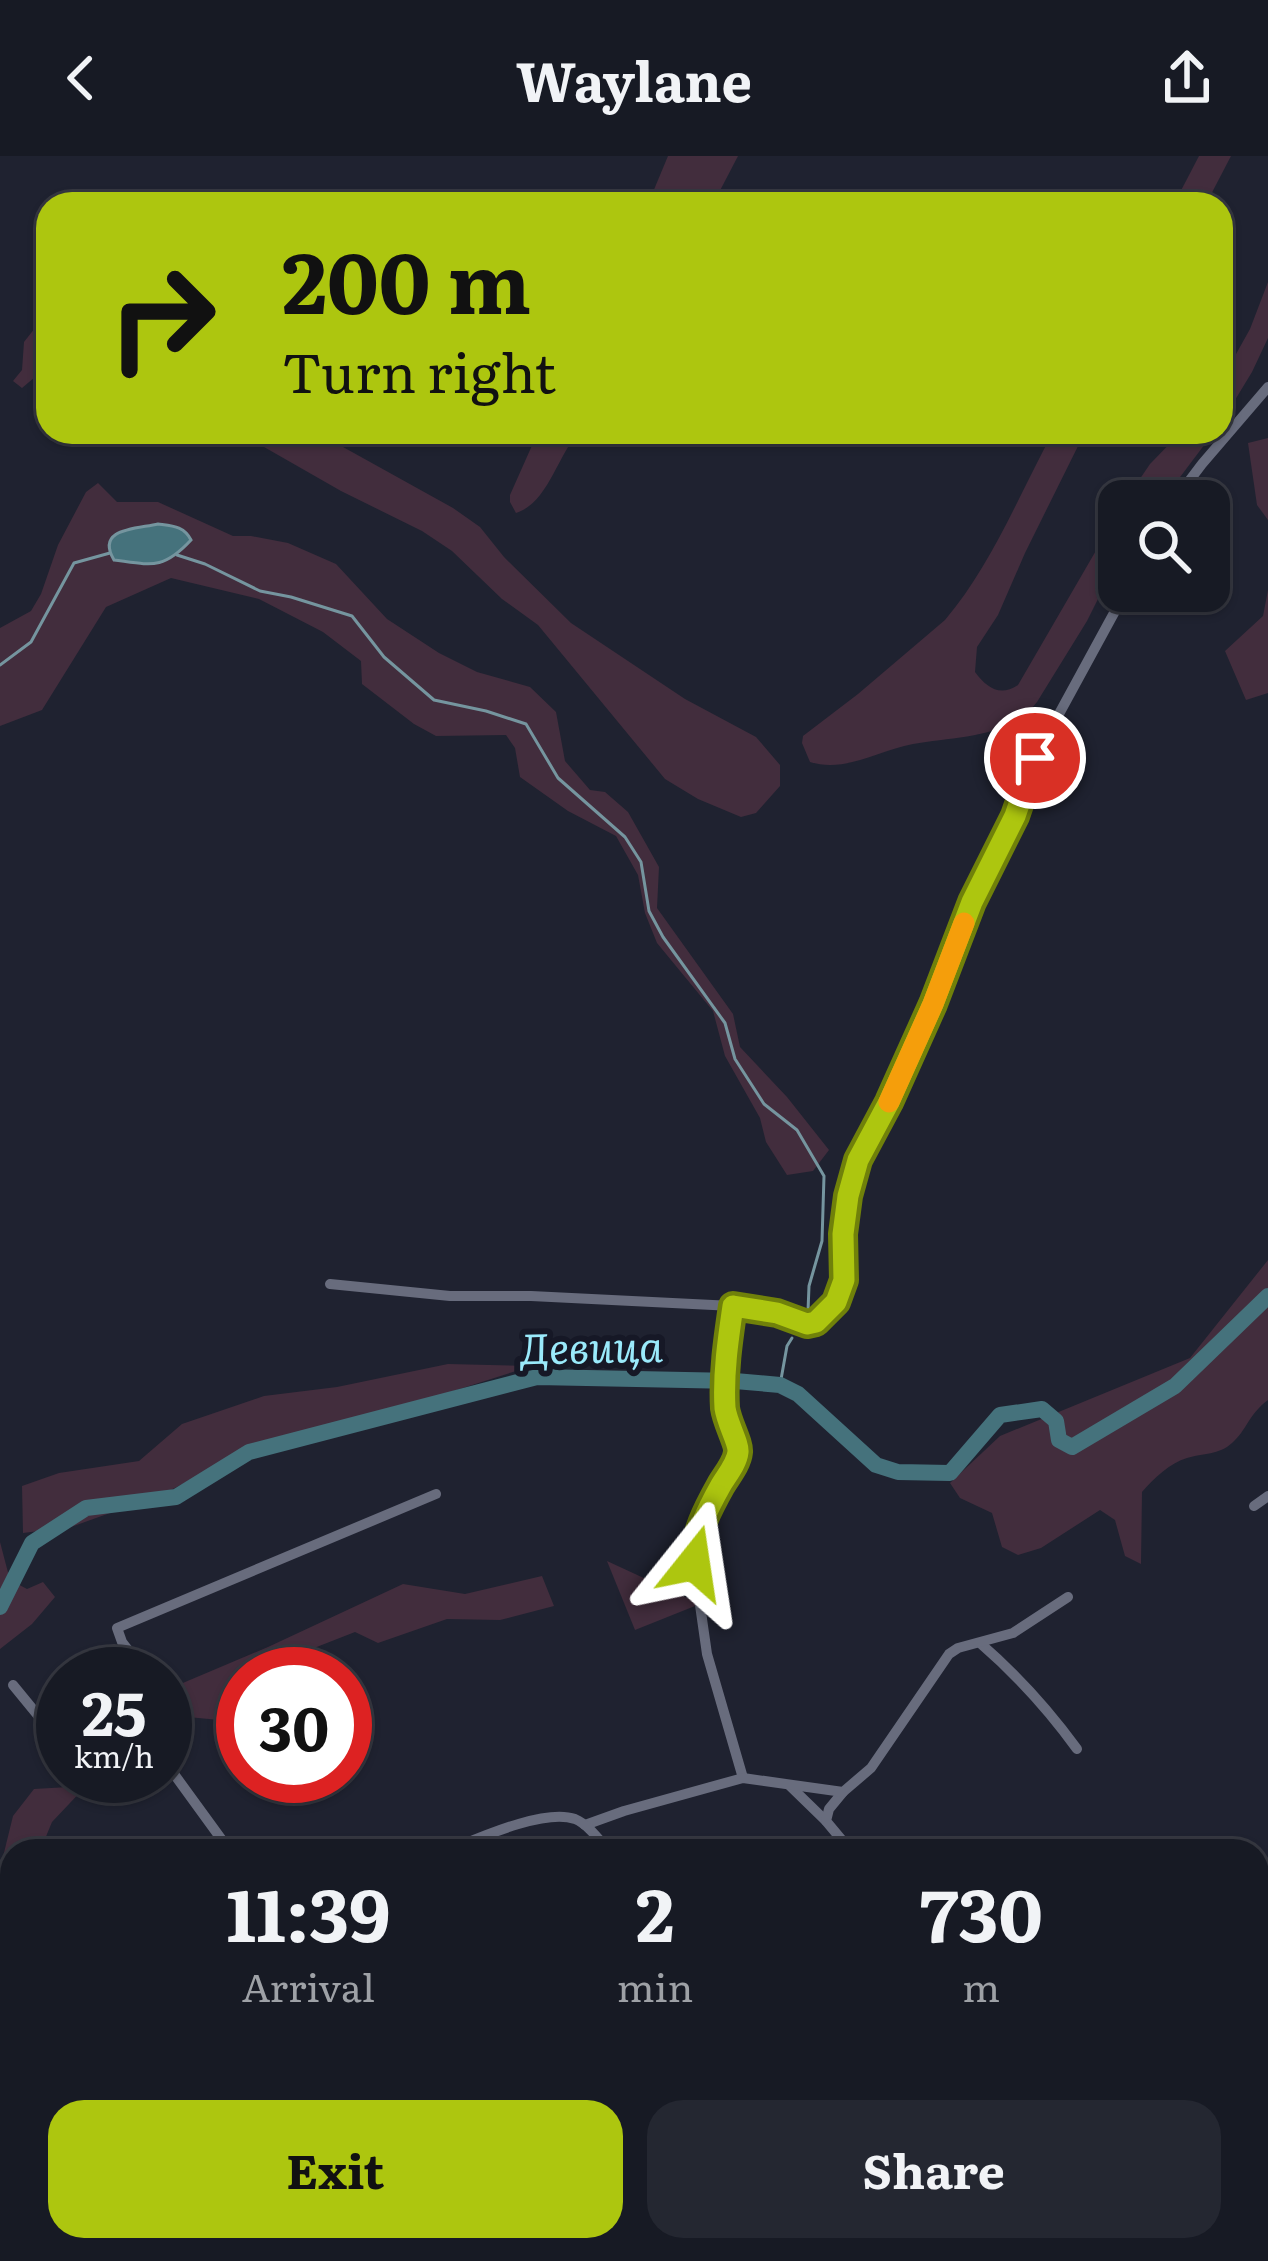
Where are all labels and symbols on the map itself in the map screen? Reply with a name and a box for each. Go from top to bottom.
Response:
pin [984,707,1086,809]
water label: Девица [518,1313,664,1377]
position arrow [631,1500,757,1626]
speed limit sign: 30 [216,1647,372,1803]

